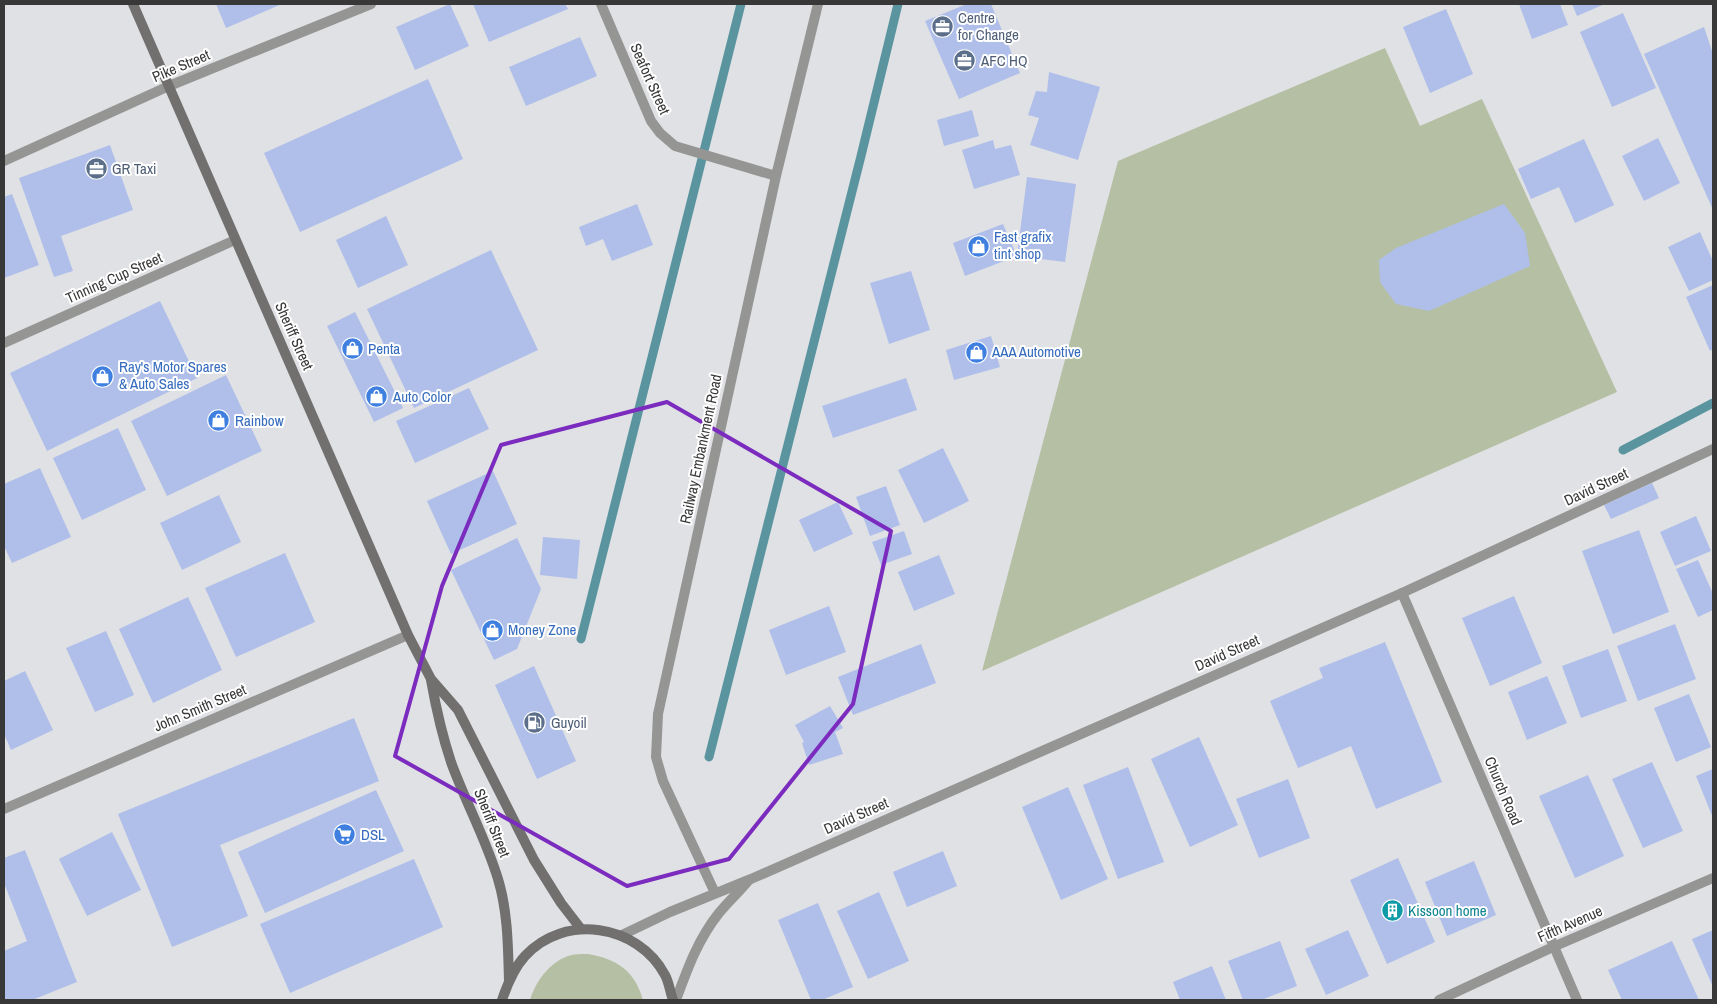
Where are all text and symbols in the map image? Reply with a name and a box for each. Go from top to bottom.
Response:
place label: Centre for Change [958,7,1019,45]
office icon: Centre for Change [930,15,954,39]
street label: Seafort Street [625,40,676,118]
street label: Pike Street [149,44,213,87]
office icon: AFC HQ [953,49,977,73]
place label: AFC HQ [980,50,1027,71]
office icon: GR Taxi [84,157,108,181]
place label: GR Taxi [112,158,156,179]
place label: Fast grafix tint shop [994,226,1052,264]
shop icon: Fast grafix tint shop [966,234,990,258]
street label: Tinning Cup Street [62,247,166,308]
street label: Sheriff Street [270,299,319,374]
shop icon: Penta [340,337,364,361]
place label: Penta [368,338,400,359]
shop icon: AAA Automotive [964,340,988,364]
place label: AAA Automotive [991,341,1081,362]
place label: Ray's Motor Spares & Auto Sales [119,356,227,394]
shop icon: Ray's Motor Spares & Auto Sales [91,364,115,388]
street label: Railway Embankment Road [674,372,727,526]
shop icon: Auto Color [365,385,389,409]
place label: Auto Color [392,386,451,407]
shop icon: Rainbow [207,409,231,433]
place label: Rainbow [235,410,284,431]
street label: David Street [1560,462,1632,511]
shop icon: Money Zone [480,618,504,642]
place label: Money Zone [508,619,577,640]
street label: David Street [1191,629,1263,676]
street label: John Smith Street [150,678,250,736]
fuel station icon: Guyoil [523,711,547,735]
place label: Guyoil [551,712,587,733]
street label: Church Road [1480,753,1527,828]
street label: Sheriff Street [469,785,516,861]
street label: David Street [820,792,892,839]
supermarket icon: DSL [333,823,357,847]
place label: DSL [361,824,385,845]
building icon: Kissoon home [1380,899,1404,923]
place label: Kissoon home [1408,900,1487,921]
street label: Fifth Avenue [1534,900,1606,947]

